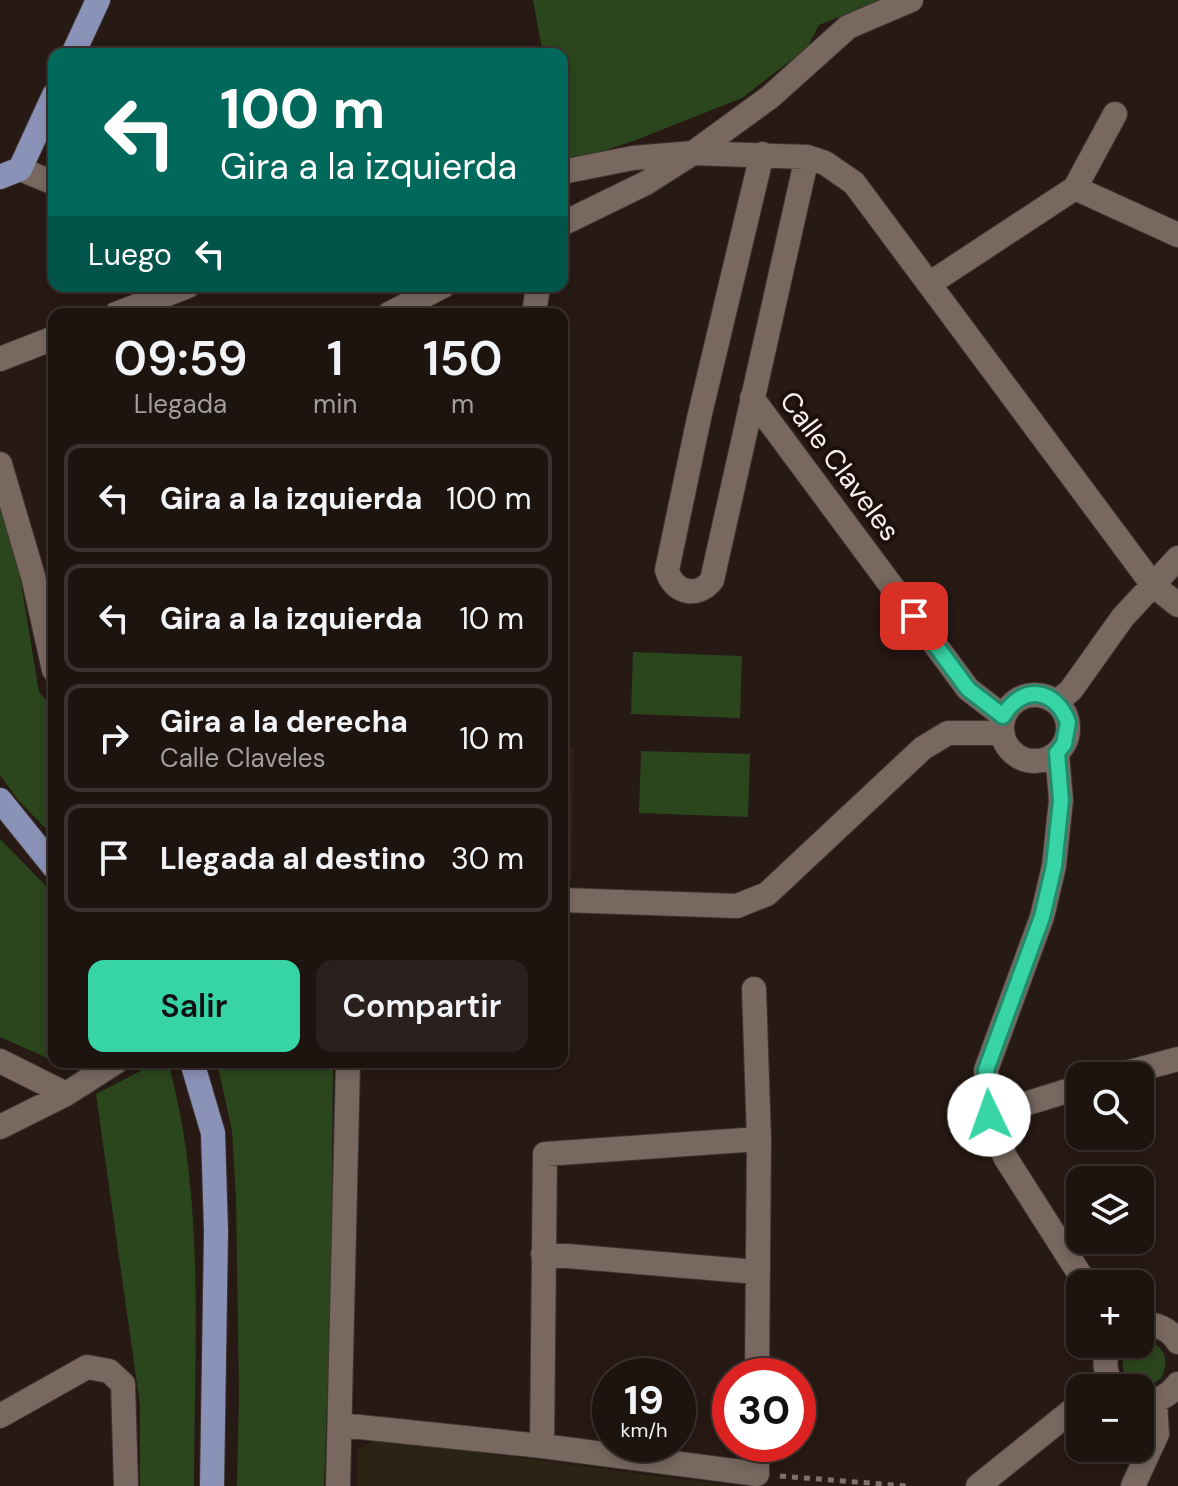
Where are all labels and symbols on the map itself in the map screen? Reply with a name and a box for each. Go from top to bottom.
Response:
street label: Calle Claveles [772,384,908,548]
pin [880,582,948,650]
position arrow [947,1073,1031,1157]
speed limit sign: 30 [712,1358,816,1462]

